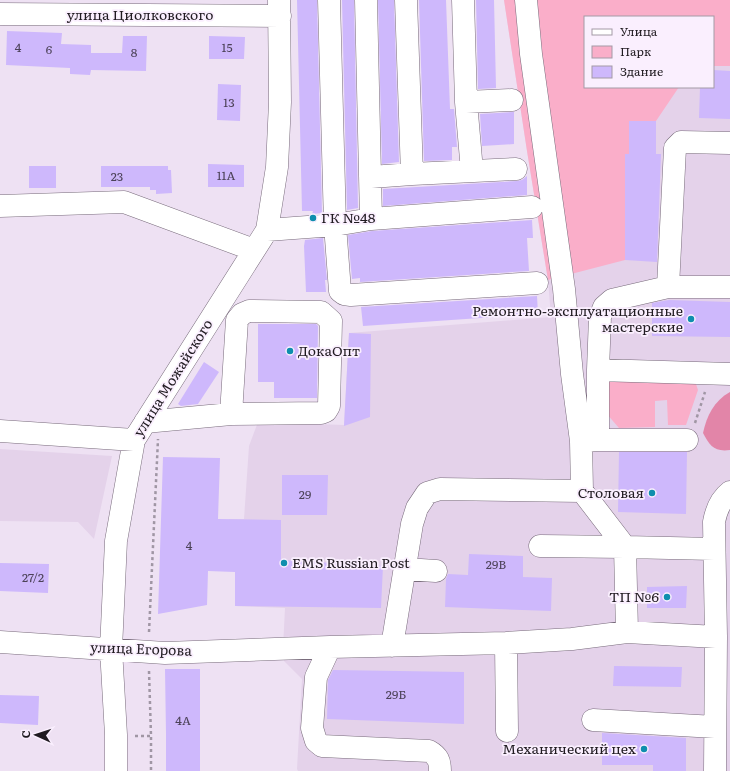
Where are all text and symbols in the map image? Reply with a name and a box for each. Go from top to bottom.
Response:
street label: улица Циолковского [67,4,213,24]
legend [584,16,714,88]
text: Улица [620,22,658,40]
house number: 4 [15,38,22,56]
house number: 15 [222,38,232,56]
house number: 6 [46,40,53,58]
text: Парк [620,42,651,60]
house number: 8 [131,43,138,61]
text: Здание [620,62,663,80]
house number: 13 [223,93,235,111]
house number: 11А [217,166,235,184]
house number: 23 [111,167,123,185]
place label: ГК №48 [321,207,376,227]
marker: ГК №48 [308,213,318,223]
place label: Ремонтно-эксплуатационные мастерские [472,300,683,336]
marker: Ремонтно-эксплуатационные мастерские [686,314,696,324]
street label: улица Можайского [128,315,217,440]
place label: ДокаОпт [298,340,360,360]
marker: ДокаОпт [285,346,295,356]
place label: Столовая [578,482,644,502]
house number: 29 [299,485,311,503]
marker: Столовая [647,488,657,498]
house number: 4 [186,536,193,554]
place label: EMS Russian Рost [292,552,410,572]
house number: 29В [486,555,506,573]
marker: EMS Russian Рost [279,558,289,568]
house number: 27/2 [22,568,44,586]
place label: ТП №6 [609,586,659,606]
marker: ТП №6 [662,592,672,602]
street label: улица Егорова [90,636,193,660]
house number: 29Б [386,685,406,703]
house number: 4А [175,711,191,729]
north arrow [16,715,56,755]
text: С [17,730,33,739]
place label: Механический цех [502,738,636,758]
marker: Механический цех [639,744,649,754]

